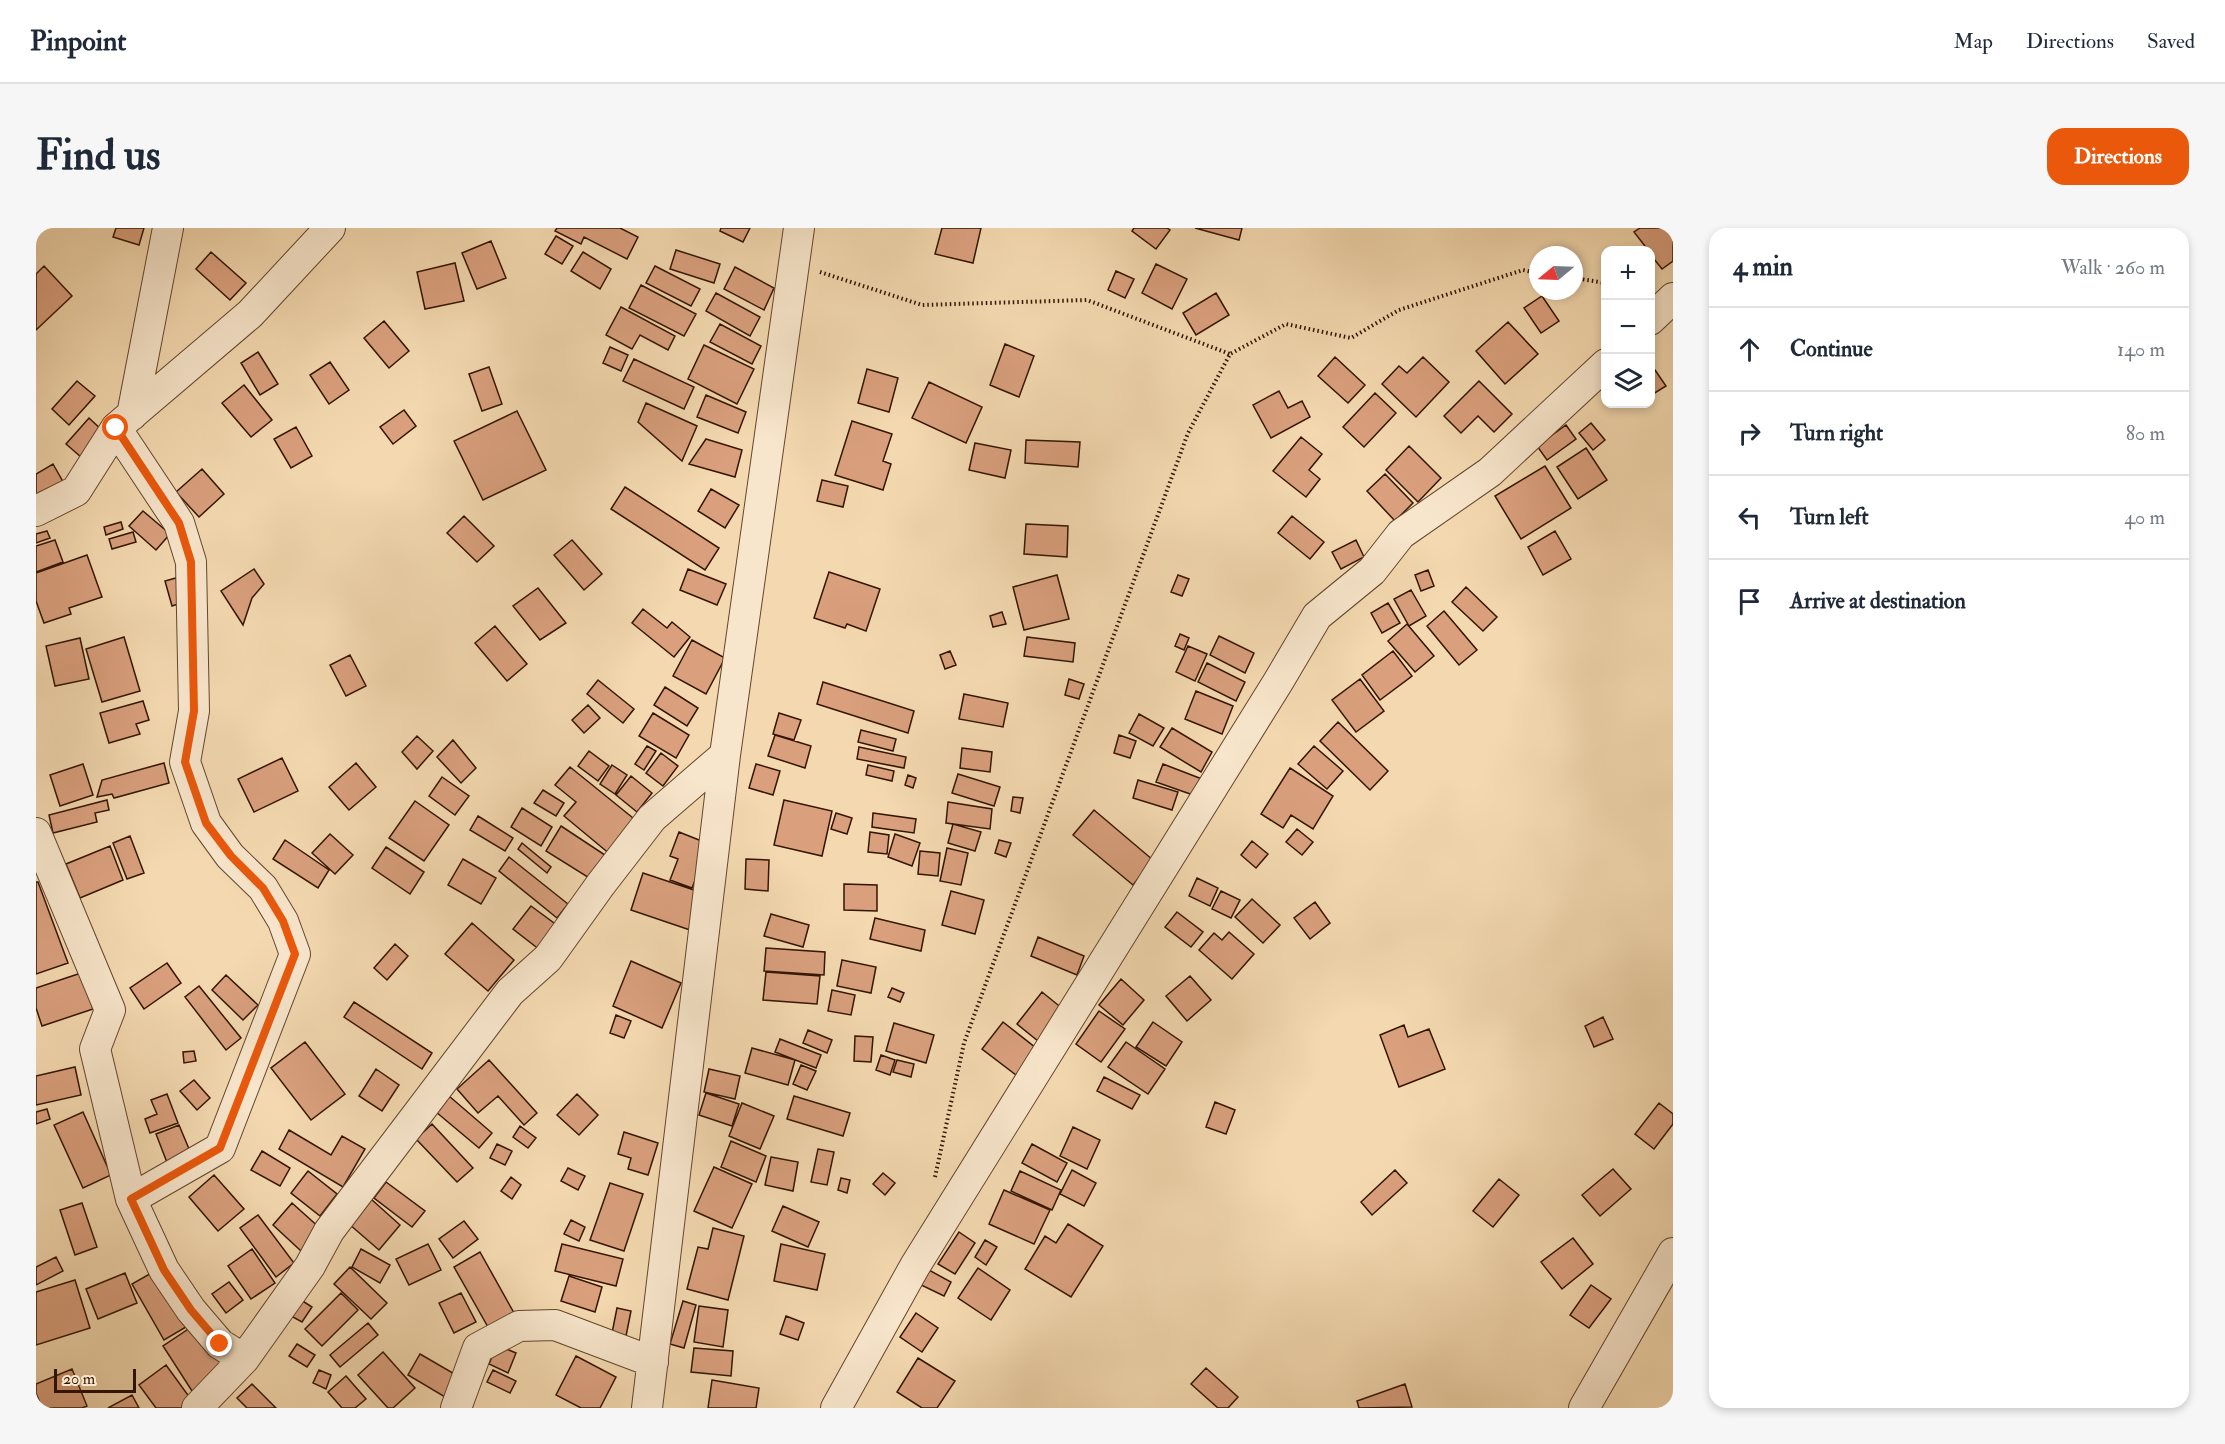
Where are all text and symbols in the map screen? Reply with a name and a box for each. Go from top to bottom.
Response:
text: Pinpoint [30,24,126,59]
text: Map [1953,28,1993,55]
text: Directions [2026,28,2114,55]
text: Saved [2147,28,2195,55]
button: Directions [2047,128,2189,185]
text: Find us [36,130,160,182]
north arrow [1529,246,1583,300]
map controls [1601,246,1655,408]
button: + [1601,246,1655,300]
text: 4 min [1733,251,1793,283]
text: Walk · 260 m [2061,255,2165,280]
button: − [1601,300,1655,354]
icon: ahead [1733,333,1766,366]
text: Continue [1790,335,1873,363]
text: 140 m [2117,337,2165,362]
button: layers [1601,354,1655,408]
route start [102,414,128,440]
icon: right [1733,417,1766,450]
text: Turn right [1790,419,1883,447]
text: 80 m [2126,421,2165,446]
icon: left [1733,501,1766,534]
text: Turn left [1790,503,1869,531]
text: 40 m [2124,505,2165,530]
icon: arrive [1733,585,1766,618]
text: Arrive at destination [1790,587,1966,615]
route end [206,1330,232,1356]
scale bar [54,1366,136,1394]
text: 20 m [63,1369,95,1389]

